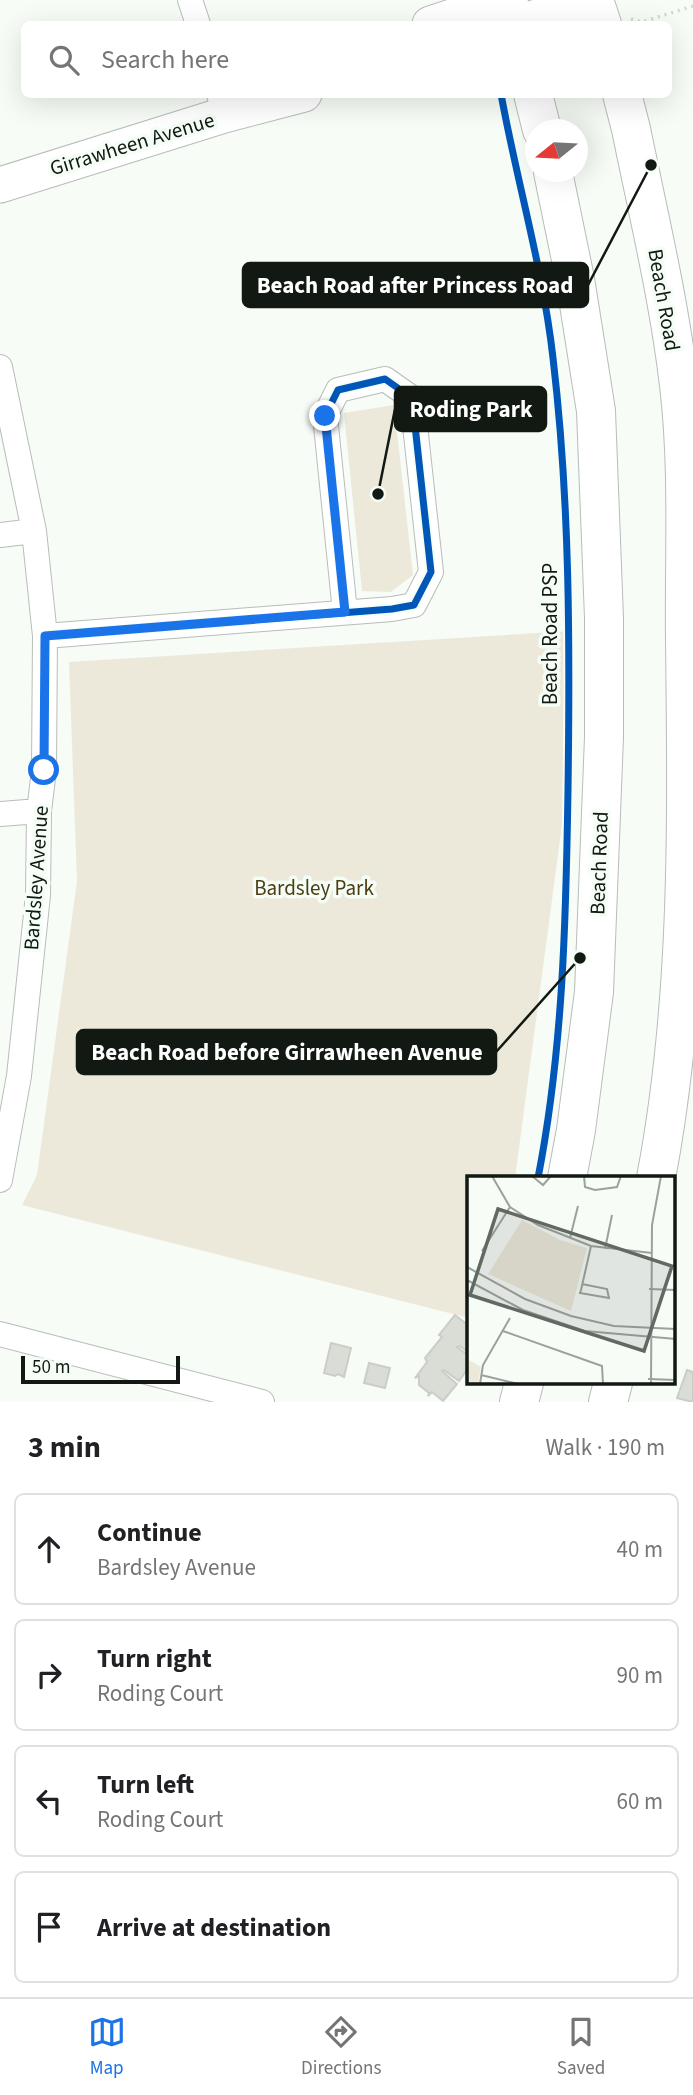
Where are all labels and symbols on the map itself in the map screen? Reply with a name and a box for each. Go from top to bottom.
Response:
street label: Girrawheen Avenue [46,105,218,183]
north arrow [525,119,588,182]
street label: Beach Road [640,247,688,353]
callout: Beach Road after Princess Road [243,263,588,307]
text: Beach Road after Princess Road [257,269,573,302]
callout: Roding Park [395,387,546,431]
text: Roding Park [409,393,533,426]
route end [309,400,340,431]
street label: Beach Road PSP [535,563,565,705]
route start [28,754,59,785]
street label: Bardsley Avenue [16,805,56,951]
street label: Beach Road [582,811,616,915]
park label: Bardsley Park [254,873,374,903]
callout: Beach Road before Girrawheen Avenue [77,1030,496,1074]
text: Beach Road before Girrawheen Avenue [91,1036,483,1069]
inset map [467,1176,676,1384]
scale bar [21,1353,180,1385]

